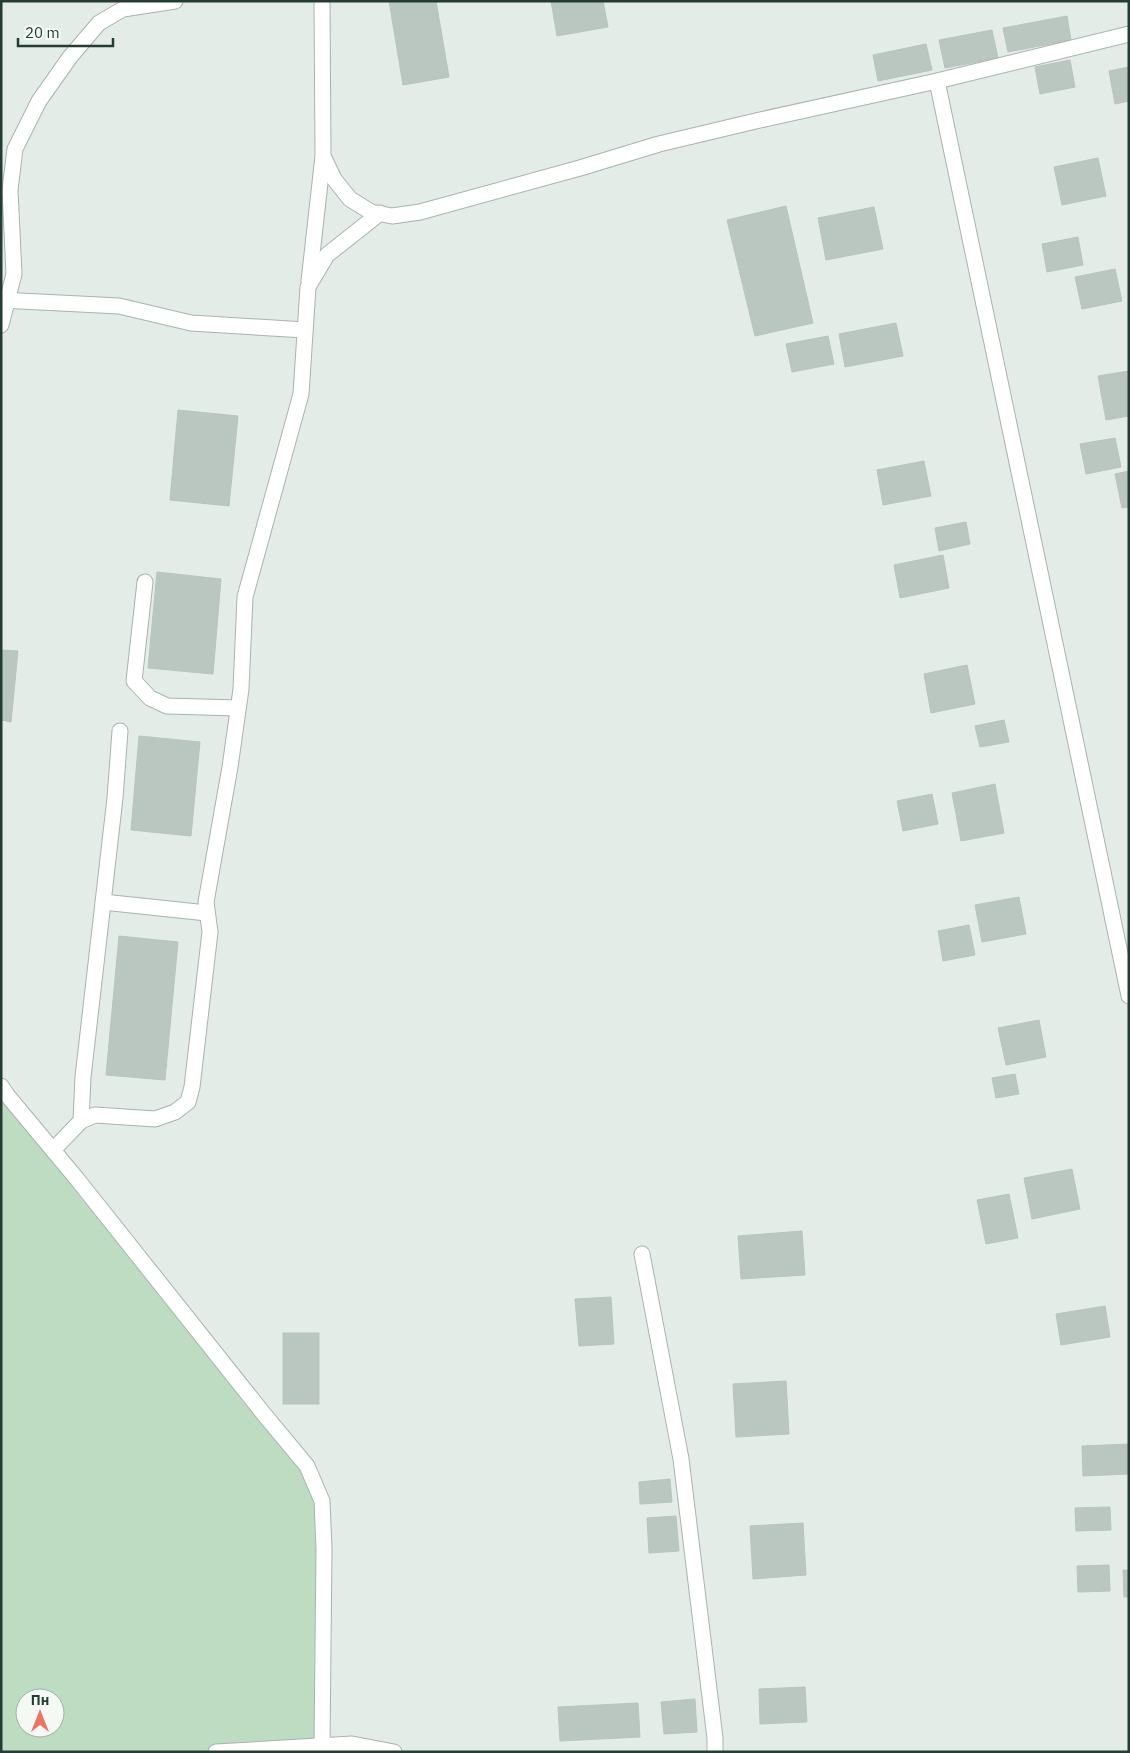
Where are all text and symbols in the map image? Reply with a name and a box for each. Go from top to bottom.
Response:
scale bar [18,15,112,47]
text: 20 m [25,23,60,42]
north arrow [15,1688,65,1738]
text: Пн [31,1691,49,1709]

